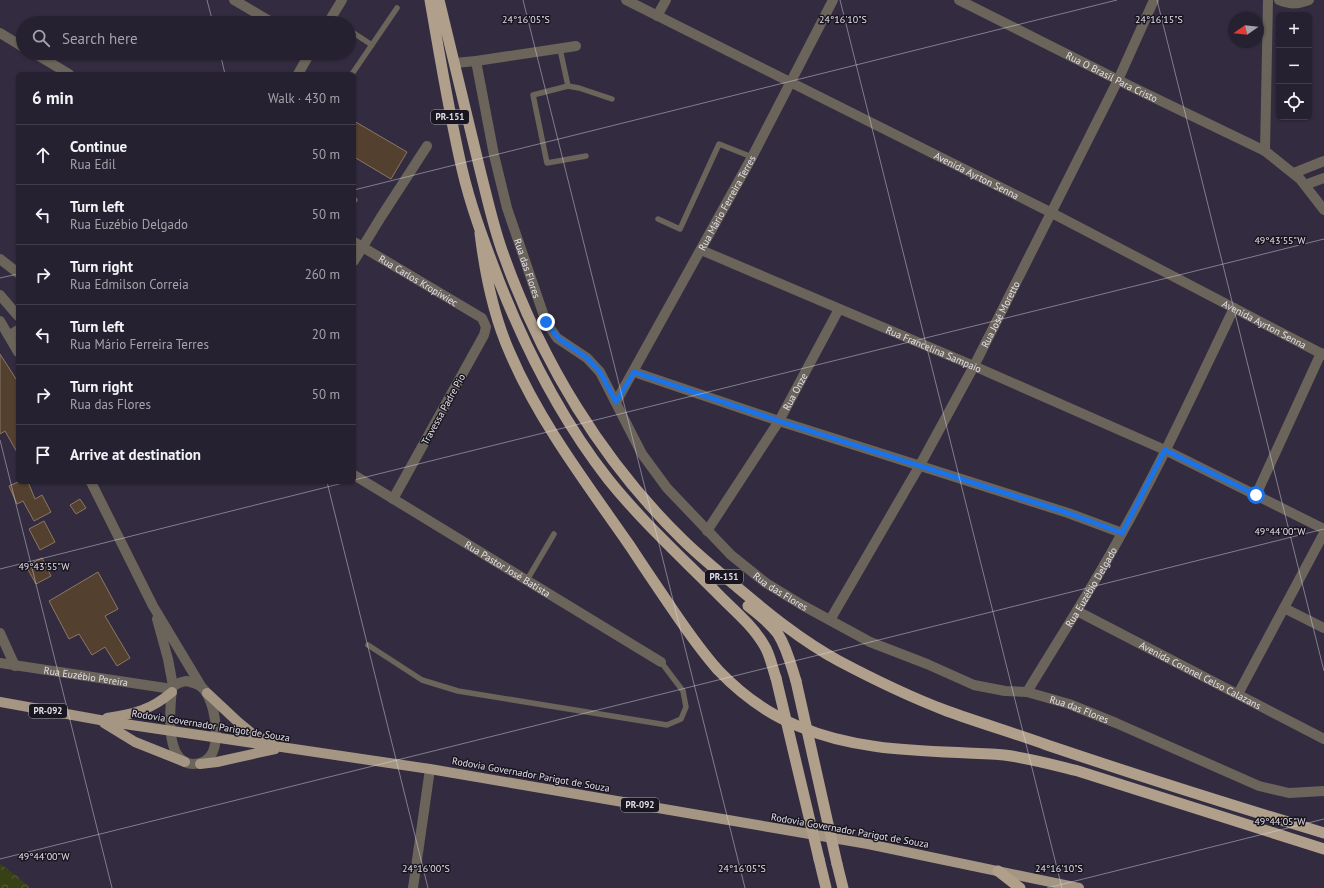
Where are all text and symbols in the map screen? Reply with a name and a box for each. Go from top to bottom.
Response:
north arrow [1228,12,1264,48]
map controls [1276,12,1312,120]
button: + [1276,12,1312,48]
text: 24°16'05"S [502,13,550,26]
text: 24°16'10"S [819,13,867,26]
text: 24°16'15"S [1135,13,1183,26]
search box [16,16,356,60]
icon: search [30,27,52,49]
text: Search here [62,29,138,48]
button: − [1276,48,1312,84]
street label: Rua O Brasil Para Cristo [1064,49,1160,105]
button: locate [1276,84,1312,120]
text: 6 min [32,87,73,109]
text: Walk · 430 m [268,90,340,107]
road number: PR-151 [431,110,469,124]
text: Continue [70,137,127,156]
icon: ahead [32,144,54,166]
text: 50 m [312,146,340,163]
street label: Avenida Ayrton Senna [932,149,1021,202]
street label: Rua Mário Ferreira Terres [695,153,759,253]
text: Rua Edil [70,156,116,173]
text: Turn left [70,197,124,216]
icon: left [32,204,54,226]
text: 50 m [312,206,340,223]
text: Rua Euzébio Delgado [70,216,188,233]
text: 49°43'55"W [1254,234,1306,247]
street label: Rua das Flores [511,237,543,300]
street label: Rua Carlos Kropiwiec [376,252,461,310]
text: Turn right [70,257,133,276]
icon: right [32,264,54,286]
text: 260 m [305,266,340,283]
text: Rua Edmilson Correia [70,276,189,293]
street label: Rua José Moretto [978,279,1023,350]
street label: Avenida Ayrton Senna [1220,297,1309,352]
route end [537,313,555,331]
text: Turn left [70,317,124,336]
street label: Rua Francelina Sampaio [884,323,984,376]
icon: left [32,324,54,346]
text: 20 m [312,326,340,343]
text: Rua Mário Ferreira Terres [70,336,209,353]
street label: Rua Onze [780,371,811,413]
street label: Travessa Padre Pio [419,372,468,447]
text: Turn right [70,377,133,396]
icon: right [32,384,54,406]
text: 50 m [312,386,340,403]
text: Rua das Flores [70,396,151,413]
icon: arrive [32,444,54,466]
text: Arrive at destination [70,445,201,464]
route start [1247,486,1265,504]
text: 49°44'00"W [1254,525,1306,538]
street label: Rua Pastor José Batista [462,538,553,600]
street label: Rua Euzébio Delgado [1063,545,1120,630]
text: 49°43'55"W [18,560,70,573]
street label: Rua das Flores [750,569,810,614]
road number: PR-151 [705,570,743,584]
street label: Avenida Coronel Celso Calazans [1137,638,1263,712]
street label: Rua Euzébio Pereira [43,664,129,689]
street label: Rua das Flores [1048,693,1111,726]
road number: PR-092 [29,704,67,718]
street label: Rodovia Governador Parigot de Souza [131,707,291,744]
street label: Rodovia Governador Parigot de Souza [451,754,611,795]
road number: PR-092 [621,798,659,812]
street label: Rodovia Governador Parigot de Souza [770,810,930,851]
text: 49°44'05"W [1254,815,1306,828]
text: 49°44'00"W [18,850,70,863]
text: 24°16'00"S [402,862,450,875]
text: 24°16'05"S [718,862,766,875]
text: 24°16'10"S [1035,862,1083,875]

